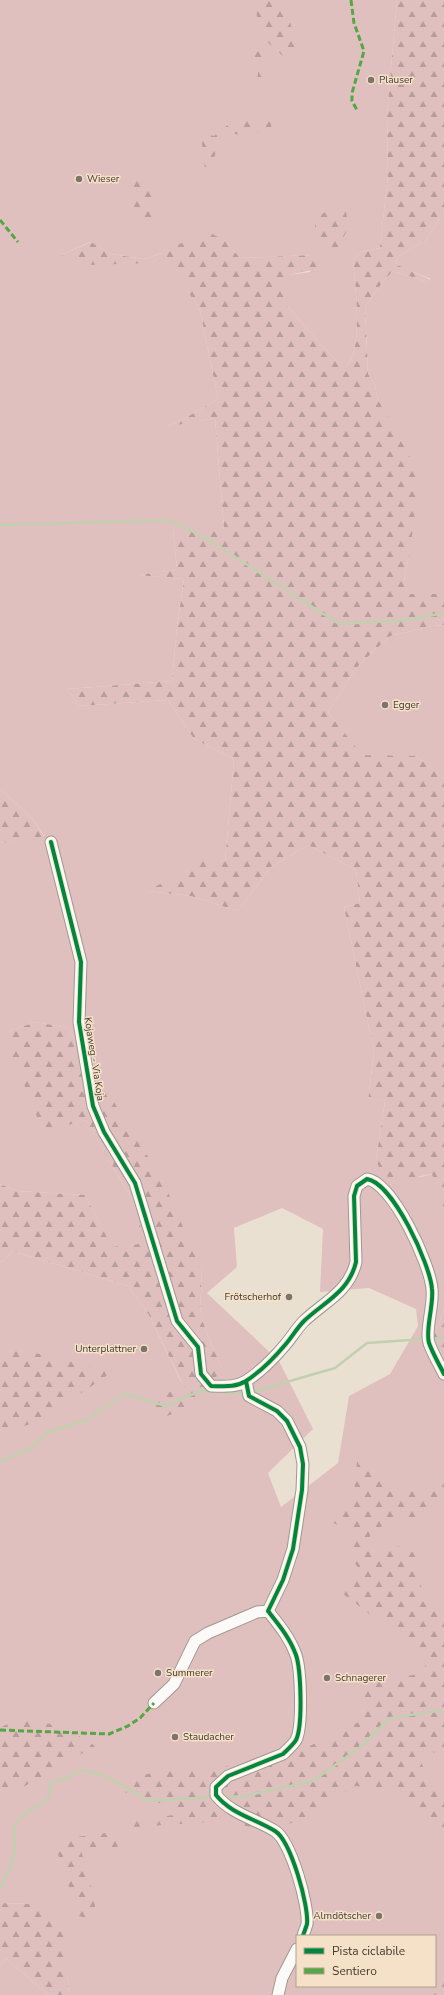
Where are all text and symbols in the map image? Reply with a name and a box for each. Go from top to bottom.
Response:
place label: Plauser [379,73,413,87]
marker: Plauser [366,75,376,85]
place label: Wieser [87,172,120,186]
marker: Wieser [74,174,84,184]
place label: Egger [393,698,420,712]
marker: Egger [380,700,390,710]
street label: Kojaweg - Via Koja [80,1016,108,1102]
place label: Frötscherhof [225,1290,282,1304]
marker: Frötscherhof [284,1292,294,1302]
place label: Unterplattner [75,1342,136,1356]
marker: Unterplattner [139,1344,149,1354]
place label: Summerer [166,1666,213,1680]
marker: Summerer [153,1668,163,1678]
place label: Schnagerer [335,1671,386,1685]
marker: Schnagerer [322,1673,332,1683]
place label: Staudacher [183,1730,234,1744]
marker: Staudacher [170,1732,180,1742]
place label: Almdötscher [313,1909,371,1923]
marker: Almdötscher [374,1911,384,1921]
legend [296,1935,436,1987]
text: Pista ciclabile [332,1943,405,1959]
text: Sentiero [332,1963,377,1979]

